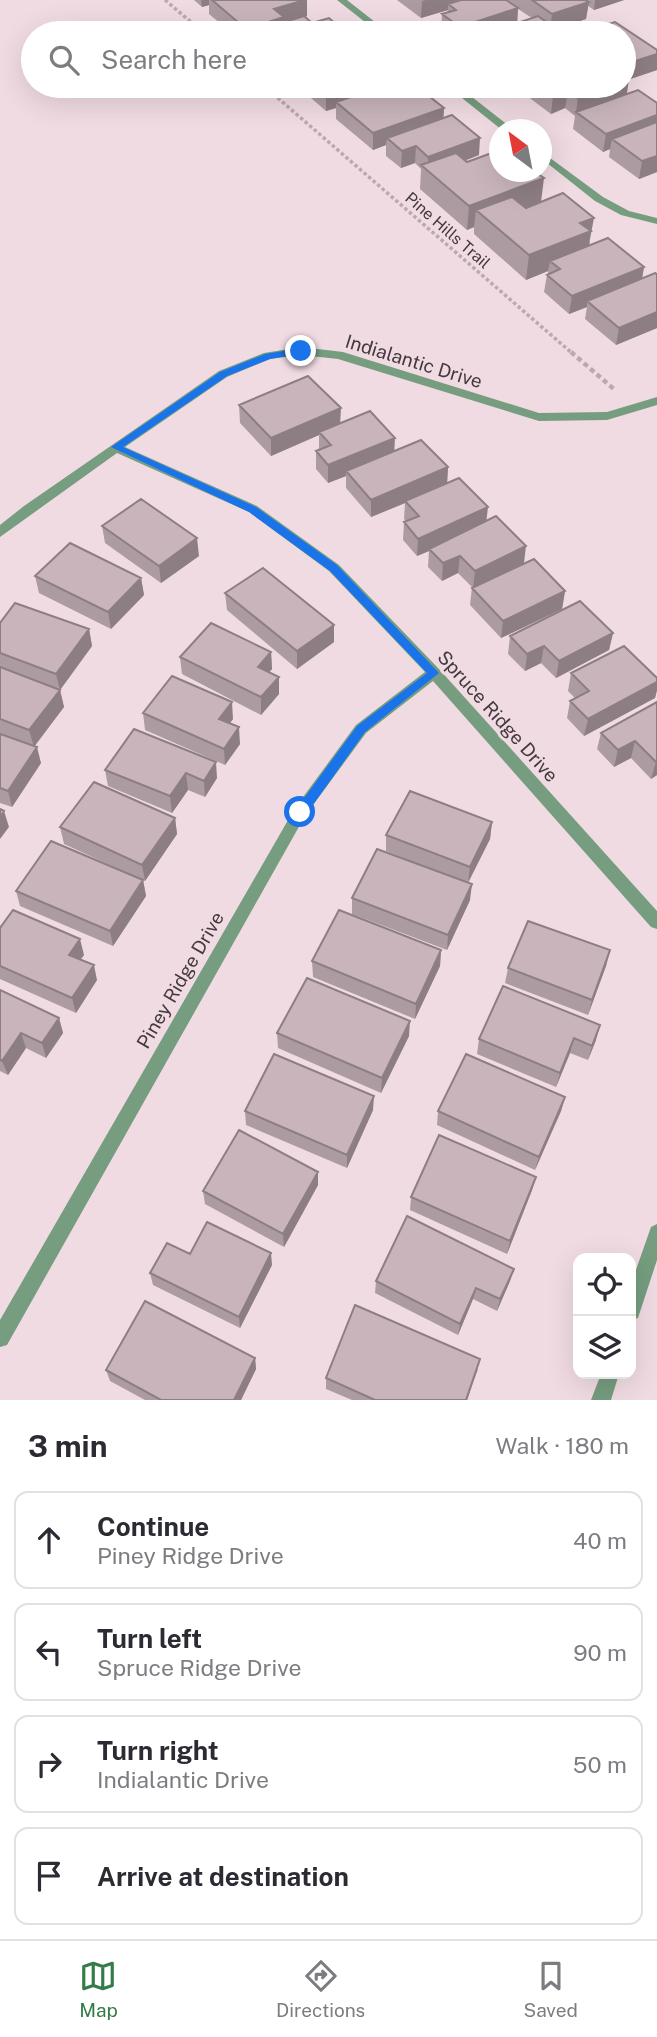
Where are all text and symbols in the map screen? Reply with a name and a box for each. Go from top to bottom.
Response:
search box [21,21,636,98]
icon: search [45,41,83,79]
text: Search here [101,44,247,75]
north arrow [489,119,552,182]
street label: Pine Hills Trail [401,188,494,273]
street label: Indialantic Drive [343,330,485,392]
route end [285,335,316,366]
street label: Spruce Ridge Drive [433,646,563,786]
route start [284,796,315,827]
street label: Piney Ridge Drive [132,908,228,1052]
map controls [573,1253,636,1379]
button: locate [573,1253,636,1316]
button: layers [573,1316,636,1379]
text: 3 min [28,1428,107,1464]
text: Walk · 180 m [496,1432,629,1459]
text: Continue [97,1511,209,1542]
icon: ahead [30,1521,68,1559]
text: 40 m [573,1527,627,1554]
text: Piney Ridge Drive [97,1542,284,1569]
text: Turn left [97,1623,202,1654]
icon: left [30,1633,68,1671]
text: 90 m [573,1639,627,1666]
text: Spruce Ridge Drive [97,1654,302,1681]
text: Turn right [97,1735,219,1766]
icon: right [30,1745,68,1783]
text: 50 m [573,1751,627,1778]
text: Indialantic Drive [97,1766,269,1793]
icon: arrive [30,1857,68,1895]
text: Arrive at destination [97,1861,349,1892]
tab: Map [79,1957,118,2021]
tab: Directions [276,1957,365,2021]
tab: Saved [524,1957,578,2021]

